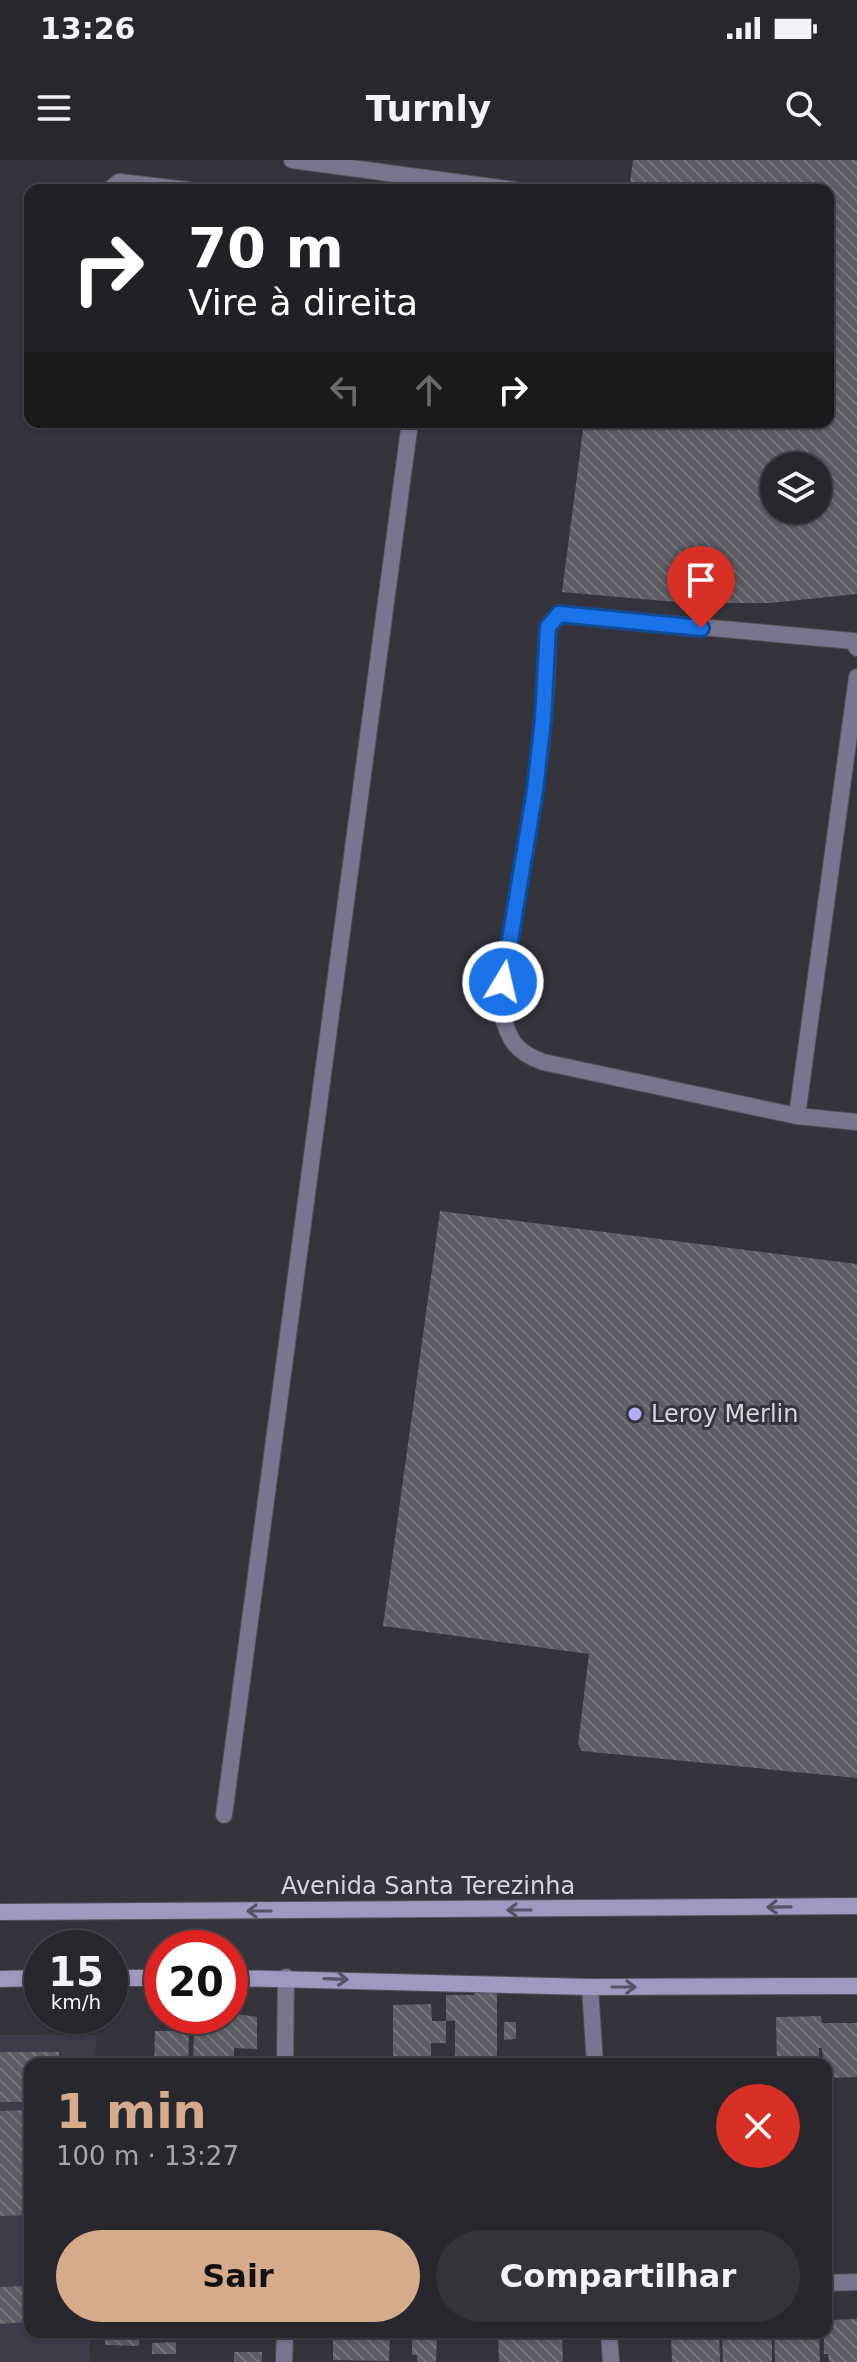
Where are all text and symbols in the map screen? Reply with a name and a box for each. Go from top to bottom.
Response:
text: 13:26 [40,11,136,46]
icon: menu [32,86,76,130]
icon: search [781,86,825,130]
text: Turnly [366,88,491,129]
text: 70 m [188,215,344,280]
icon: right [56,216,160,320]
text: Vire à direita [188,282,418,323]
icon: left [323,368,367,412]
icon: ahead [407,368,451,412]
icon: right [491,368,535,412]
map controls [760,452,832,524]
button: layers [760,452,832,524]
pin [667,546,735,628]
icon: arrive [679,558,723,602]
position arrow [461,940,545,1024]
place label: Leroy Merlin [651,1400,798,1428]
marker: Leroy Merlin [626,1405,644,1423]
street label: Avenida Santa Terezinha [281,1872,575,1900]
one-way arrow [766,1899,793,1915]
one-way arrow [506,1902,533,1917]
one-way arrow [246,1903,273,1919]
speed limit sign: 20 [144,1930,248,2034]
text: 15 [48,1949,104,1995]
one-way arrow [322,1971,349,1986]
one-way arrow [610,1979,637,1994]
text: km/h [51,1990,101,2014]
text: 1 min [56,2083,207,2139]
button: close [716,2084,800,2168]
text: 100 m · 13:27 [56,2141,239,2171]
button: Sair [56,2230,420,2322]
button: Compartilhar [436,2230,800,2322]

